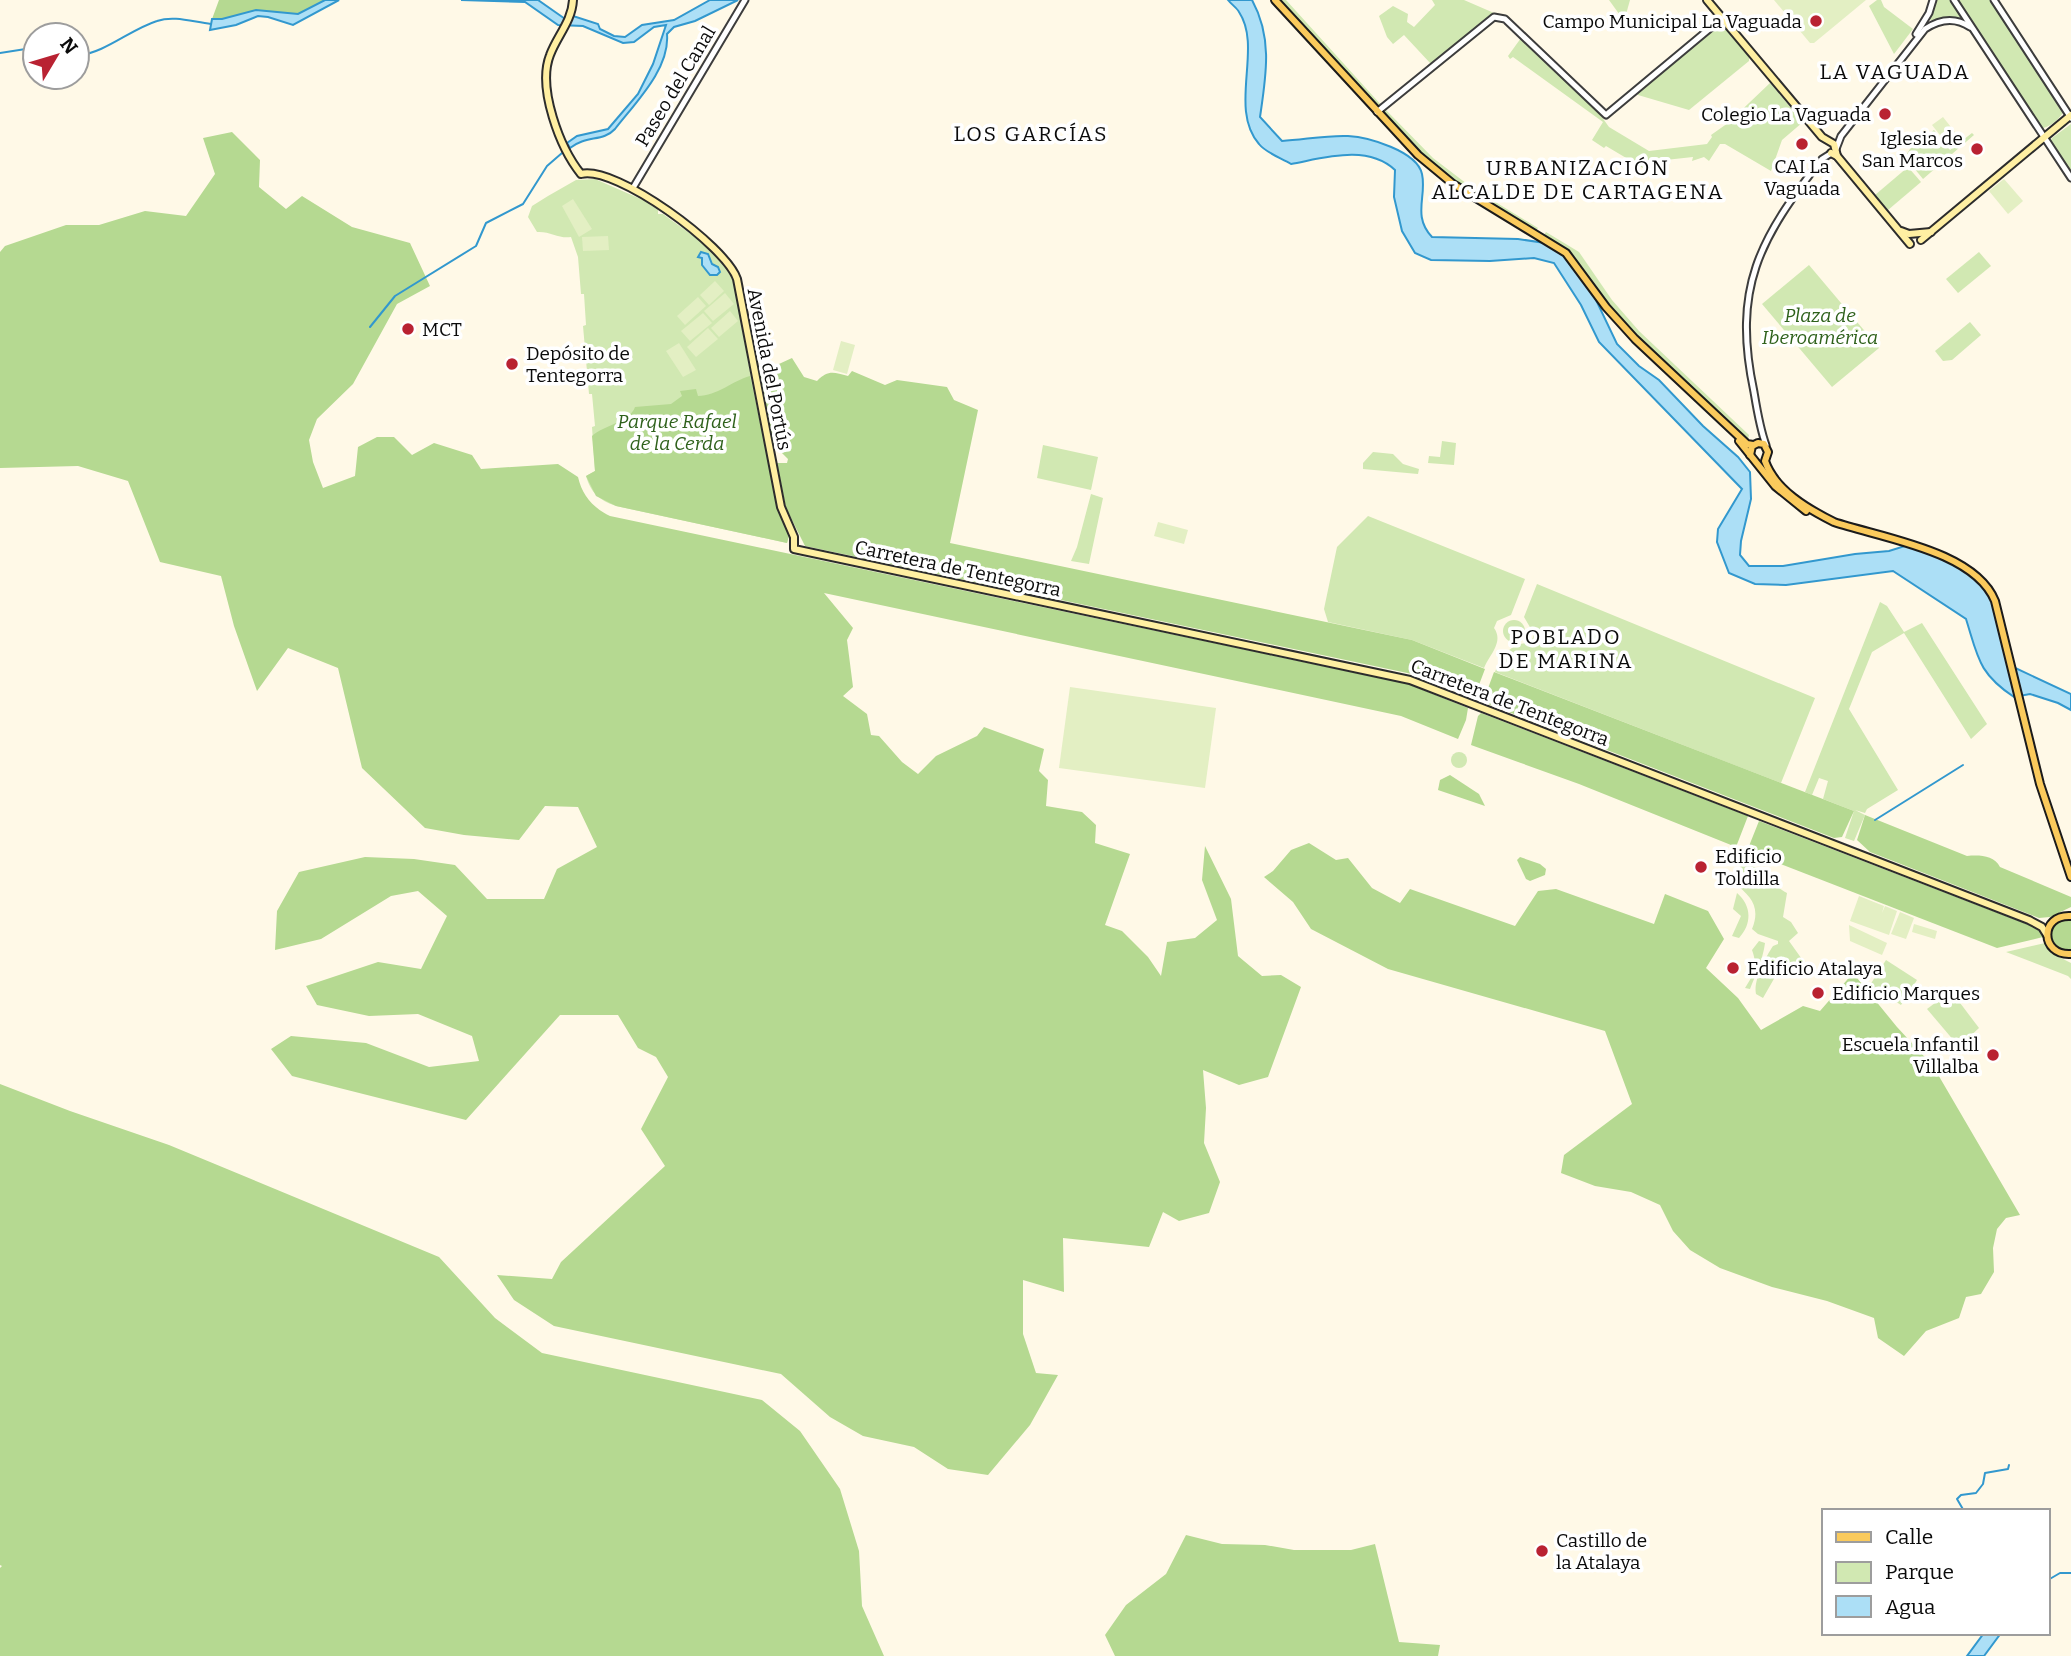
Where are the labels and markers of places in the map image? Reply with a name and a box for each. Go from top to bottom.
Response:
place label: Campo Municipal La Vaguada [1542,10,1803,33]
marker: Campo Municipal La Vaguada [1808,13,1824,29]
place label: Colegio La Vaguada [1701,103,1872,126]
marker: Colegio La Vaguada [1877,106,1893,122]
place label: Iglesia de San Marcos [1861,127,1963,172]
marker: CAI La Vaguada [1794,136,1810,152]
marker: Iglesia de San Marcos [1969,141,1985,157]
place label: CAI La Vaguada [1764,155,1841,200]
place label: MCT [422,318,462,341]
marker: MCT [400,321,416,337]
place label: Depósito de Tentegorra [526,342,630,387]
marker: Depósito de Tentegorra [504,356,520,372]
place label: Edificio Toldilla [1715,845,1782,890]
marker: Edificio Toldilla [1693,859,1709,875]
place label: Edificio Atalaya [1747,957,1883,980]
marker: Edificio Atalaya [1725,960,1741,976]
place label: Edificio Marques [1832,982,1980,1005]
marker: Edificio Marques [1810,985,1826,1001]
place label: Escuela Infantil Villalba [1842,1033,1980,1078]
marker: Escuela Infantil Villalba [1985,1047,2001,1063]
place label: Castillo de la Atalaya [1556,1529,1647,1574]
marker: Castillo de la Atalaya [1534,1543,1550,1559]

